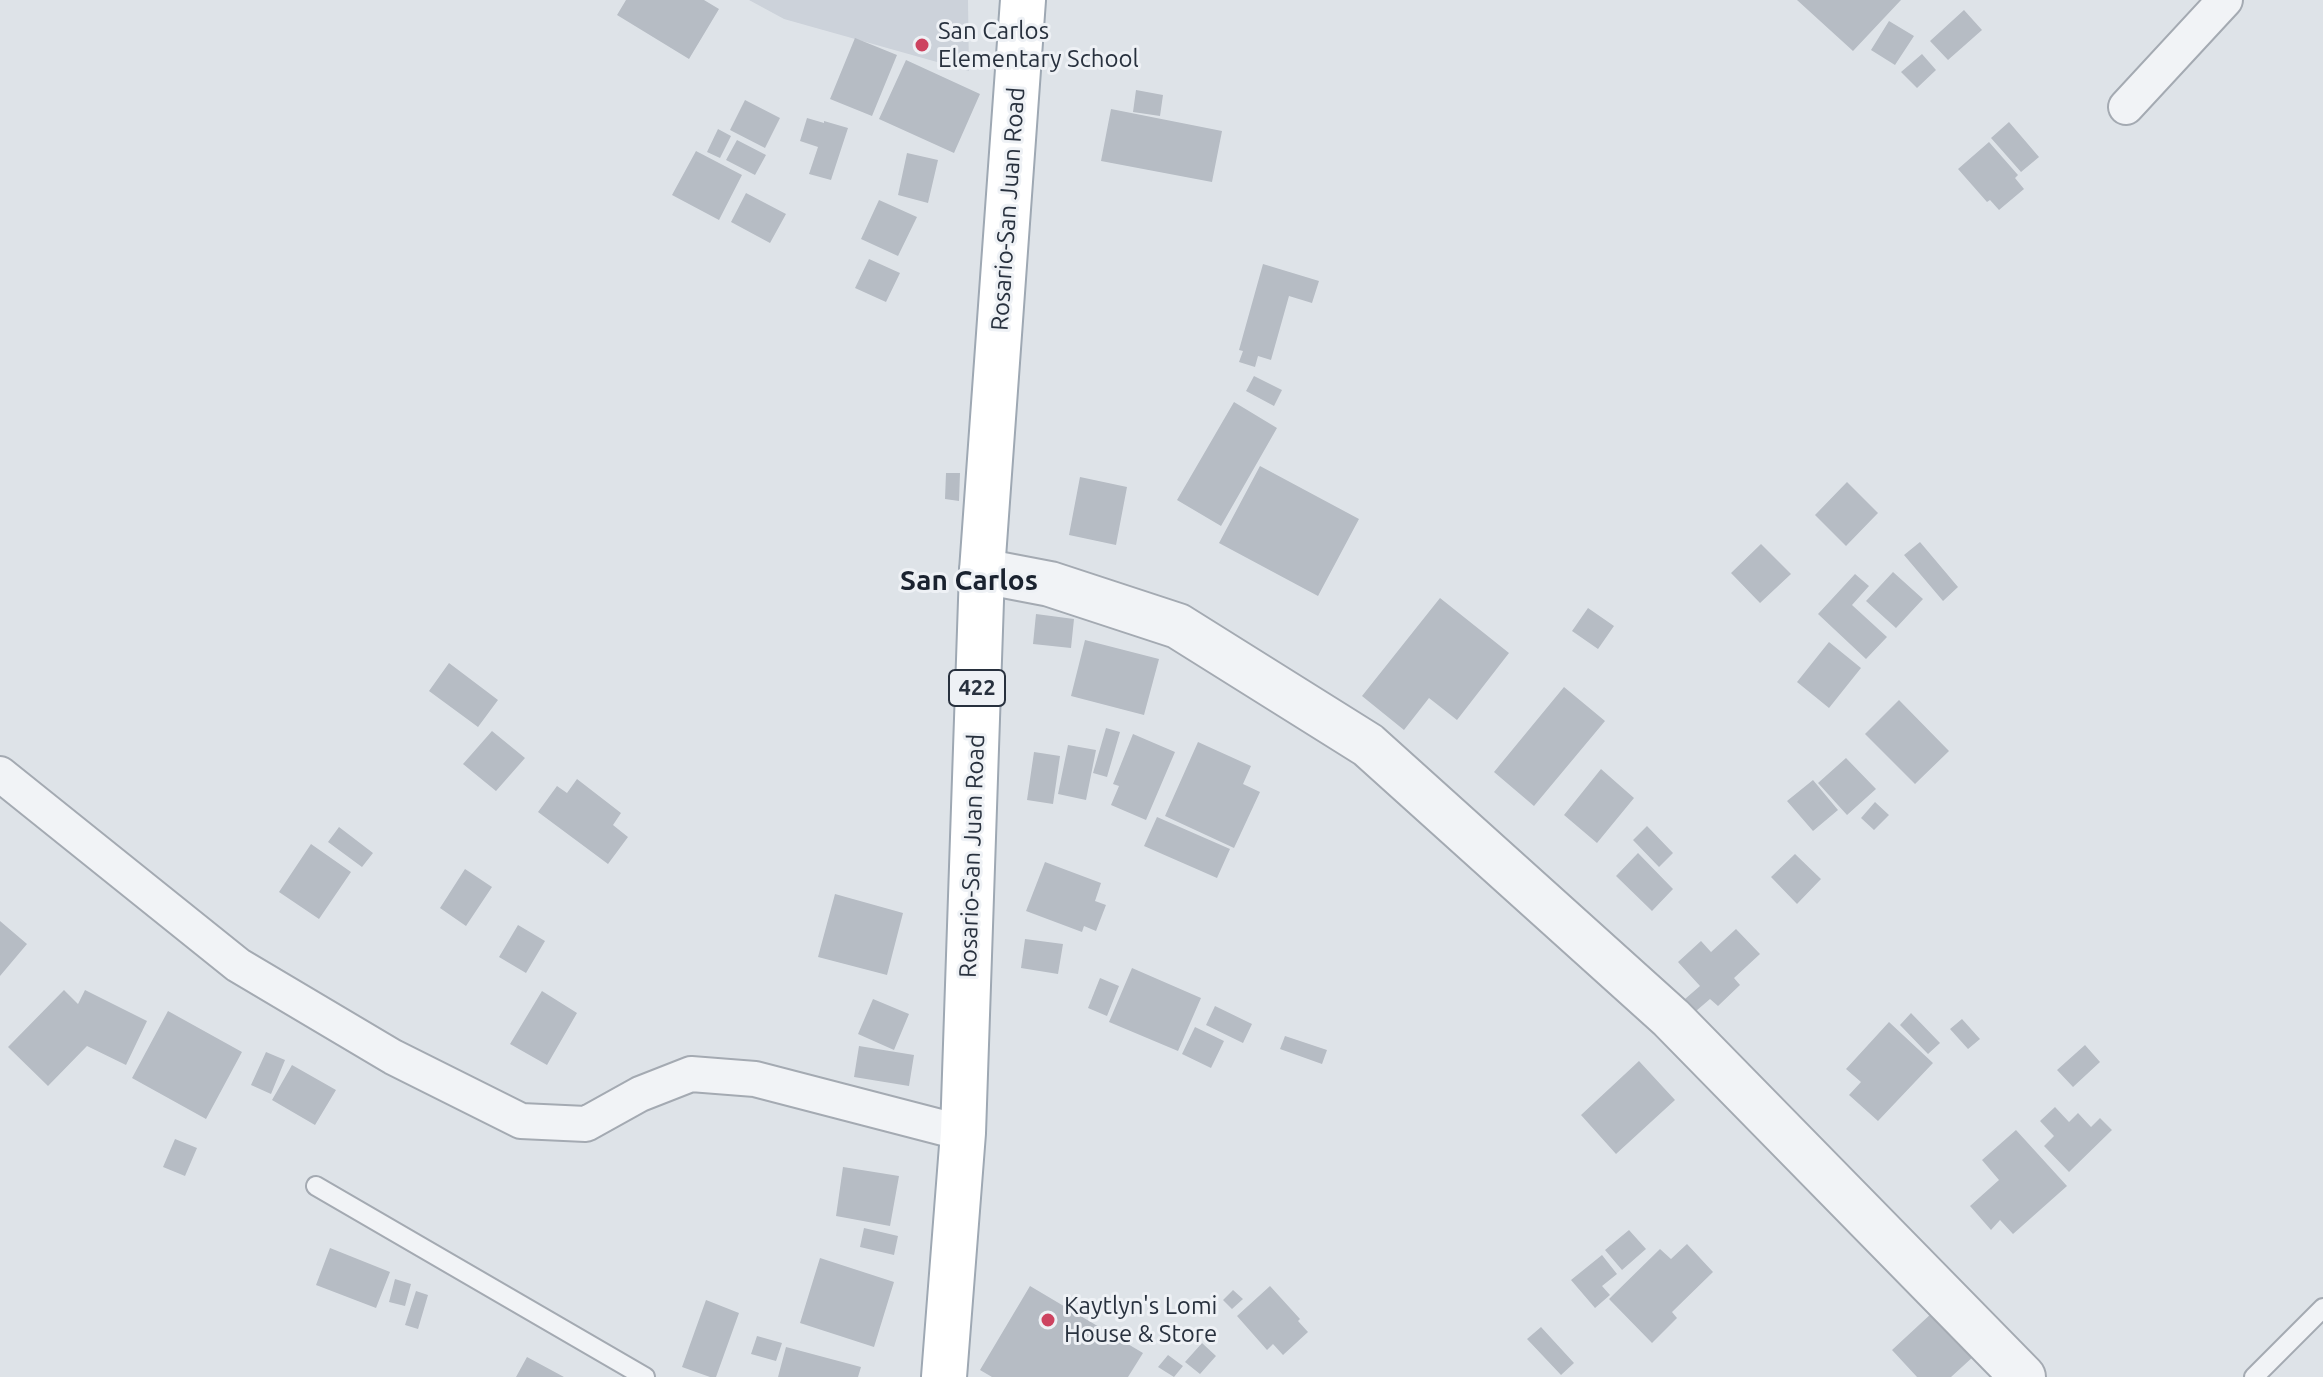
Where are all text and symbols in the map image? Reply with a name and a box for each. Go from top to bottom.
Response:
place label: San Carlos Elementary School [938,17,1139,73]
marker: San Carlos Elementary School [913,36,931,54]
street label: Rosario-San Juan Road [985,86,1031,332]
district label: San Carlos [900,564,1038,598]
road number: 422 [949,670,1005,706]
street label: Rosario-San Juan Road [953,734,991,978]
place label: Kaytlyn's Lomi House & Store [1064,1292,1217,1348]
marker: Kaytlyn's Lomi House & Store [1039,1311,1057,1329]

